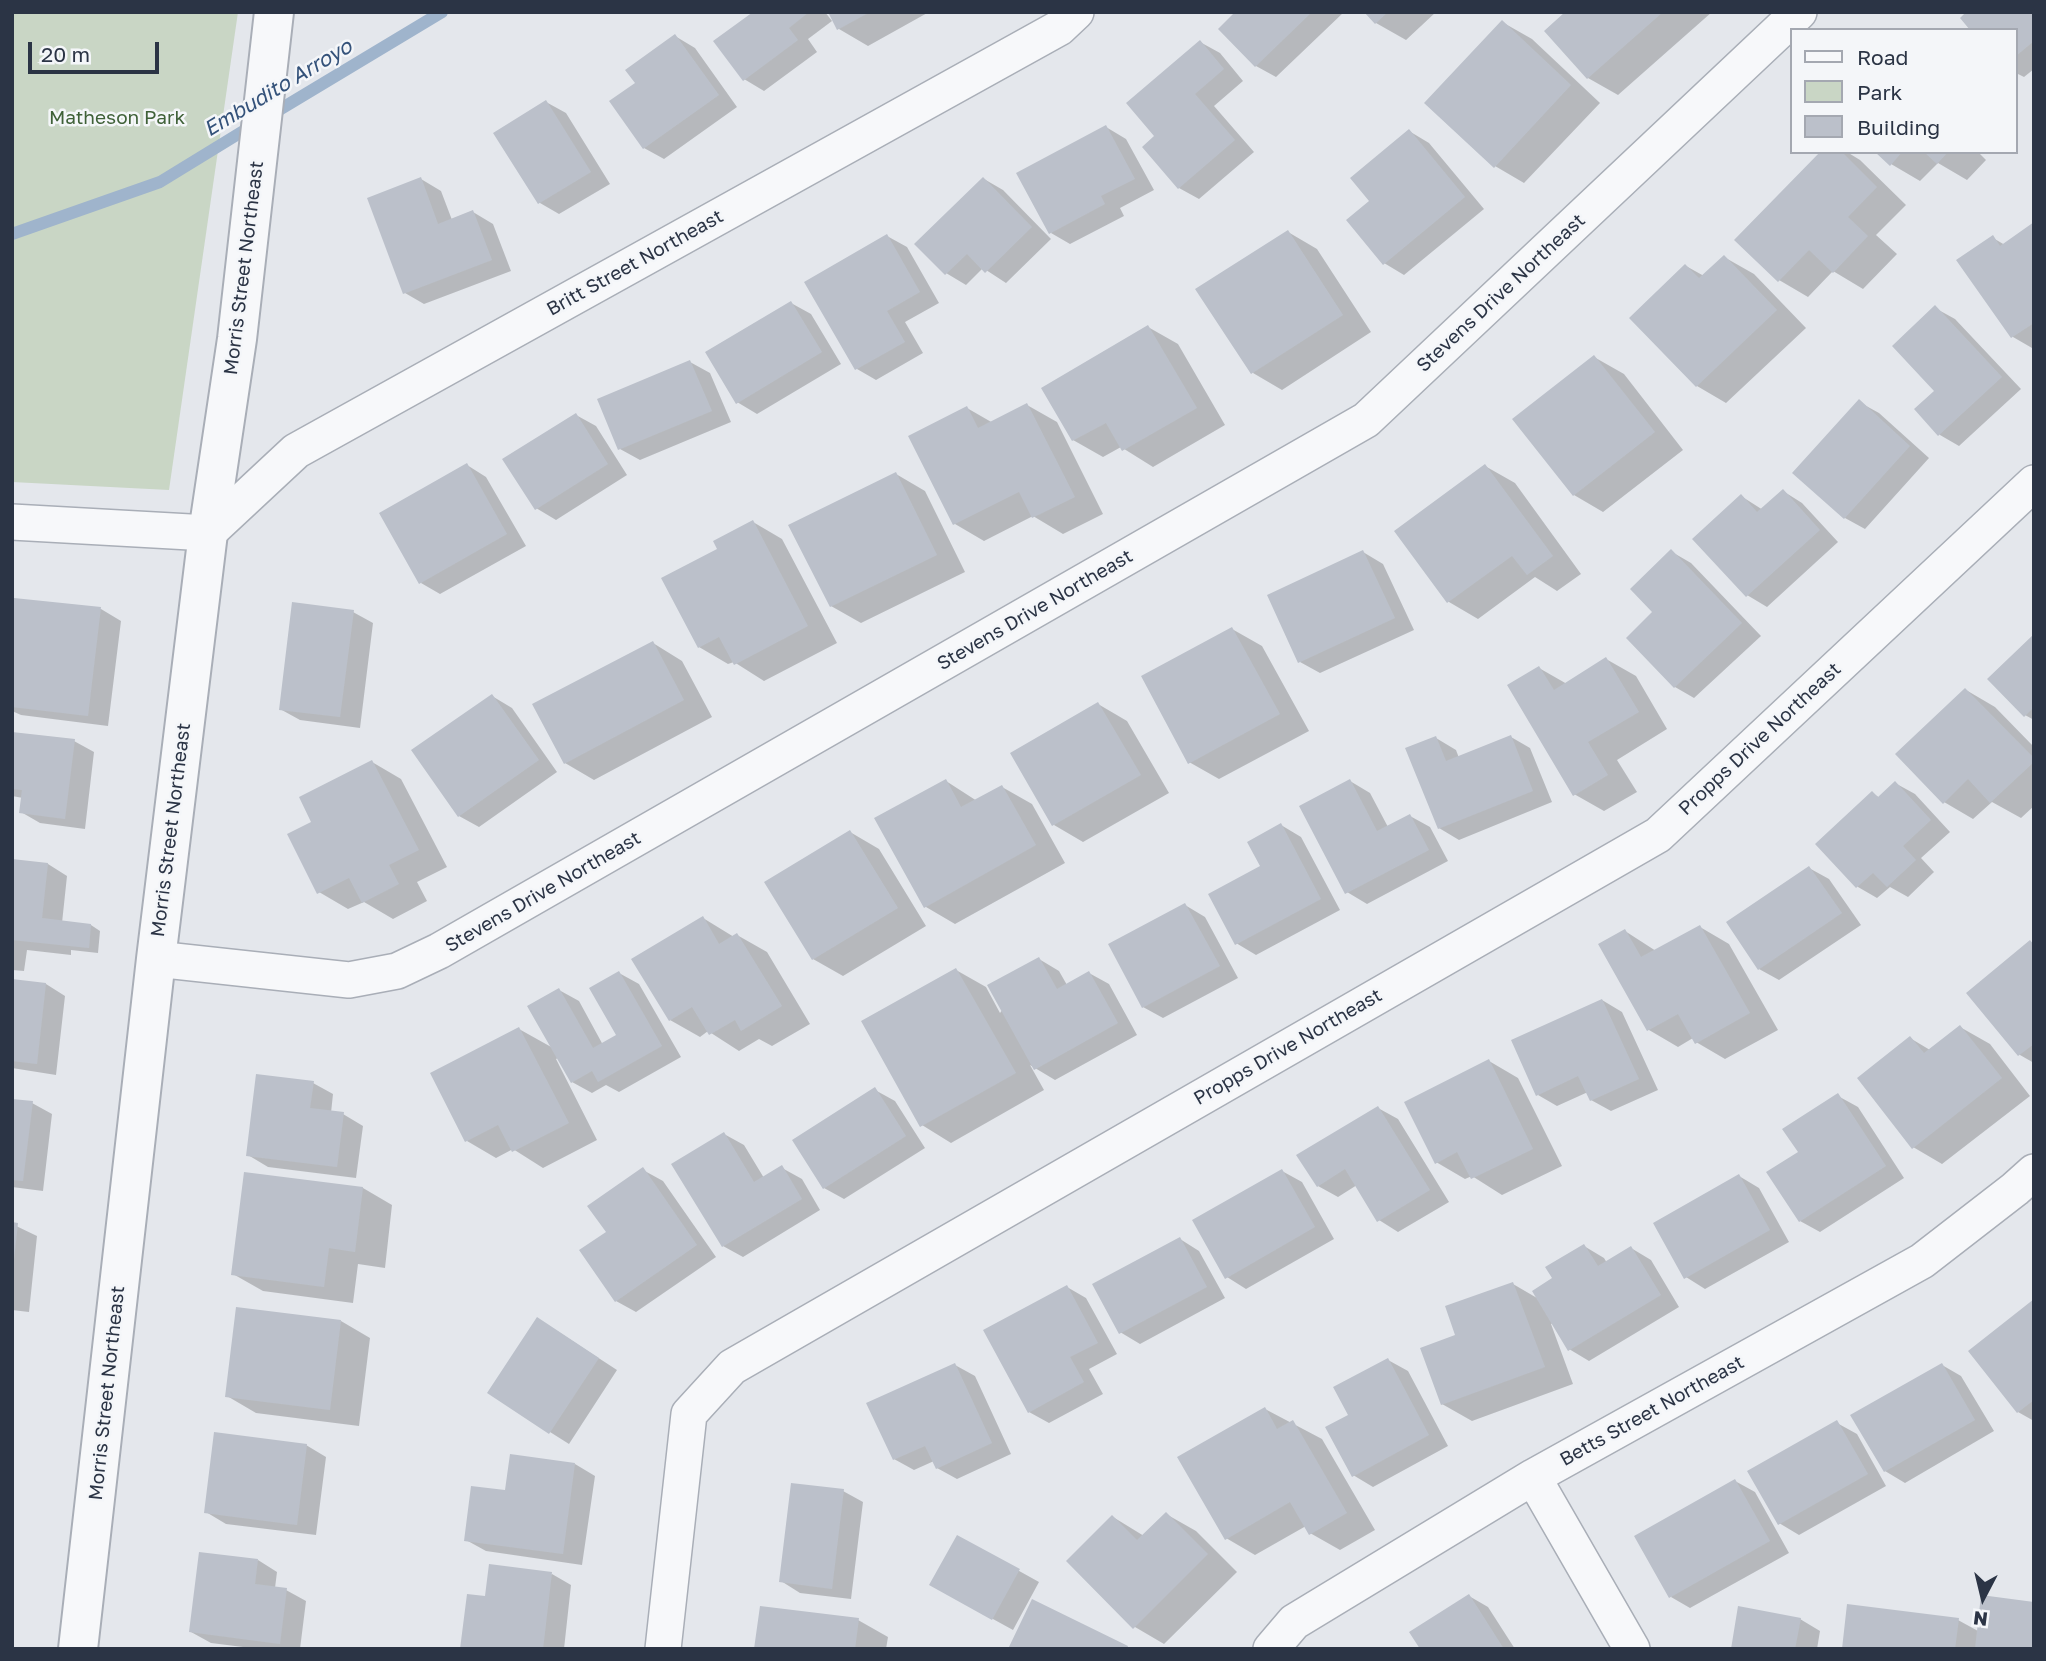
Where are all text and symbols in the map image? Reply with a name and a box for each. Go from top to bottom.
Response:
scale bar [32,28,163,72]
legend [1790,28,2018,154]
water label: Embudito Arroyo [199,34,357,142]
text: 20 m [41,41,90,67]
text: Road [1857,44,1908,70]
text: Park [1857,79,1902,105]
park label: Matheson Park [49,107,185,129]
text: Building [1857,114,1940,140]
street label: Morris Street Northeast [220,160,268,376]
street label: Britt Street Northeast [543,205,727,321]
street label: Stevens Drive Northeast [1412,209,1590,377]
street label: Stevens Drive Northeast [933,545,1137,675]
street label: Propps Drive Northeast [1674,658,1846,820]
street label: Morris Street Northeast [147,722,195,938]
street label: Stevens Drive Northeast [441,827,645,957]
street label: Propps Drive Northeast [1190,984,1386,1110]
street label: Morris Street Northeast [84,1284,130,1502]
street label: Betts Street Northeast [1556,1351,1748,1471]
north arrow [1948,1563,2018,1633]
text: N [1972,1607,1989,1632]

